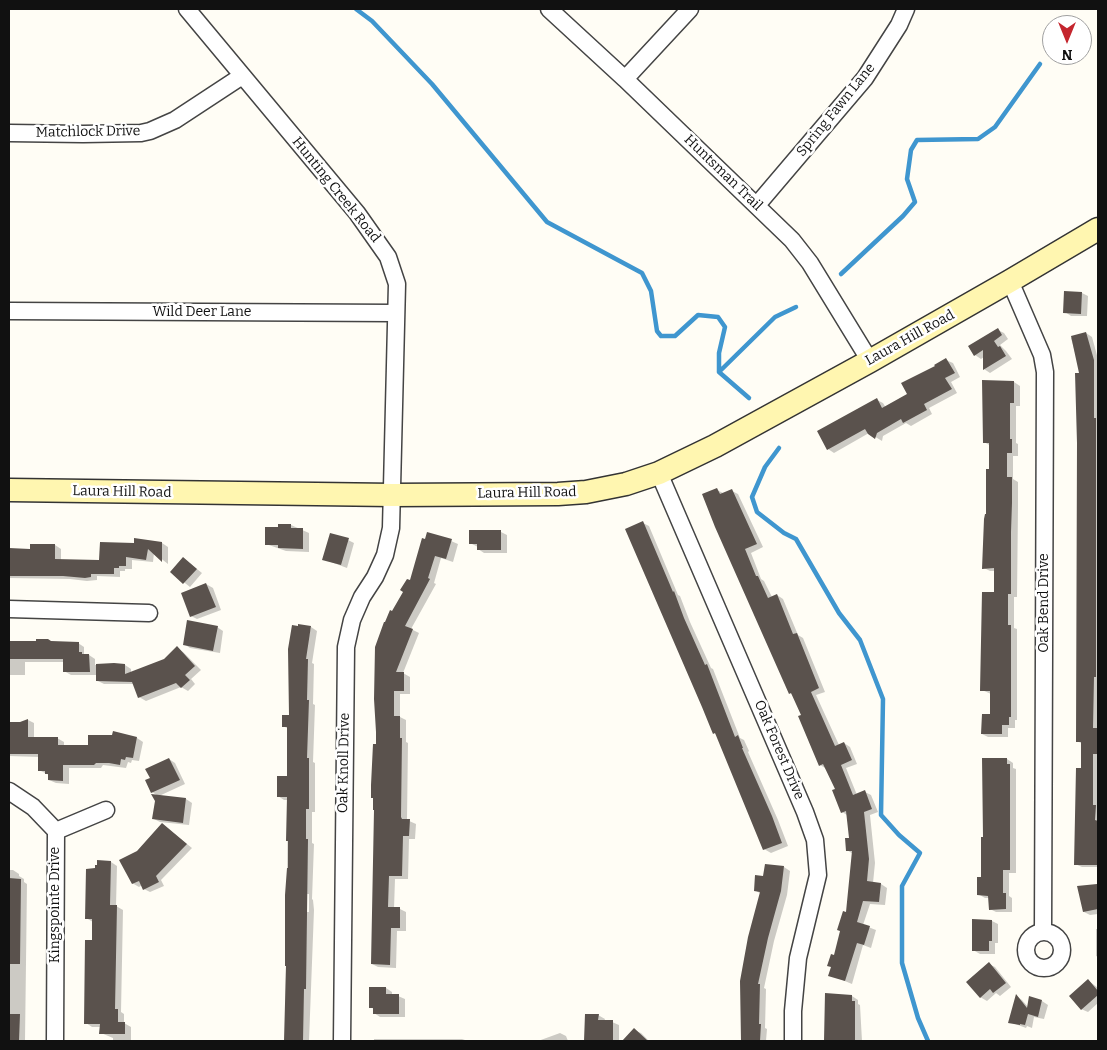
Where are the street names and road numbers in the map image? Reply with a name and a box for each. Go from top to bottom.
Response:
street label: Spring Fawn Lane [793,60,879,160]
street label: Matchlock Drive [36,123,140,141]
street label: Huntsman Trail [680,131,766,215]
street label: Hunting Creek Road [288,134,384,246]
street label: Wild Deer Lane [152,304,252,320]
street label: Laura Hill Road [863,307,957,369]
street label: Laura Hill Road [72,483,172,501]
street label: Laura Hill Road [477,484,577,502]
street label: Oak Bend Drive [1036,553,1052,653]
street label: Oak Forest Drive [750,698,808,802]
street label: Oak Knoll Drive [335,713,353,813]
street label: Kingspointe Drive [47,847,63,963]

